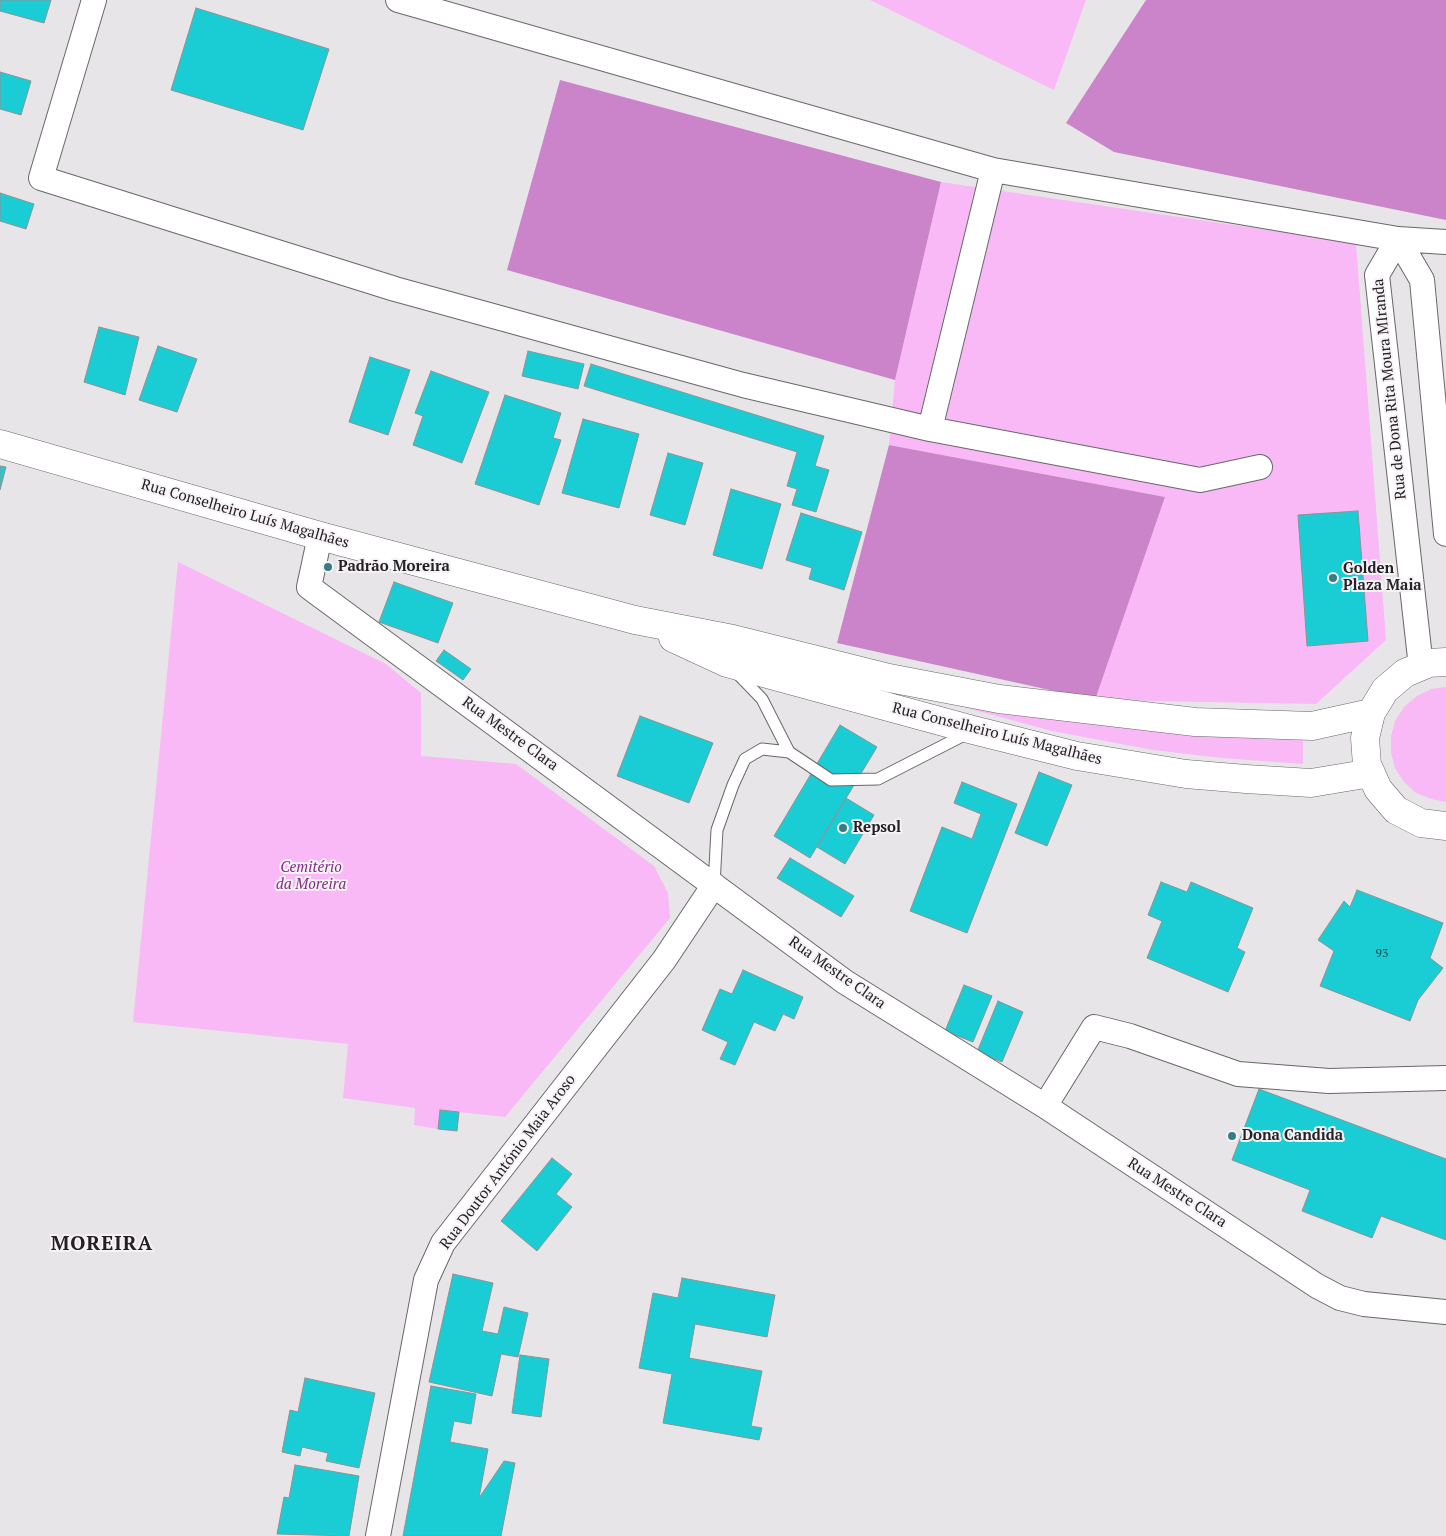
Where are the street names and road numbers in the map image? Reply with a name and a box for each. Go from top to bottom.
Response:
street label: Rua de Dona Rita Moura MIranda [1369,278,1411,500]
street label: Rua Conselheiro Luís Magalhães [139,476,351,552]
street label: Rua Mestre Clara [459,693,561,775]
street label: Rua Conselheiro Luís Magalhães [890,699,1104,769]
street label: Rua Mestre Clara [785,933,889,1013]
street label: Rua Doutor António Maia Aroso [436,1071,580,1253]
street label: Rua Mestre Clara [1124,1154,1230,1232]

